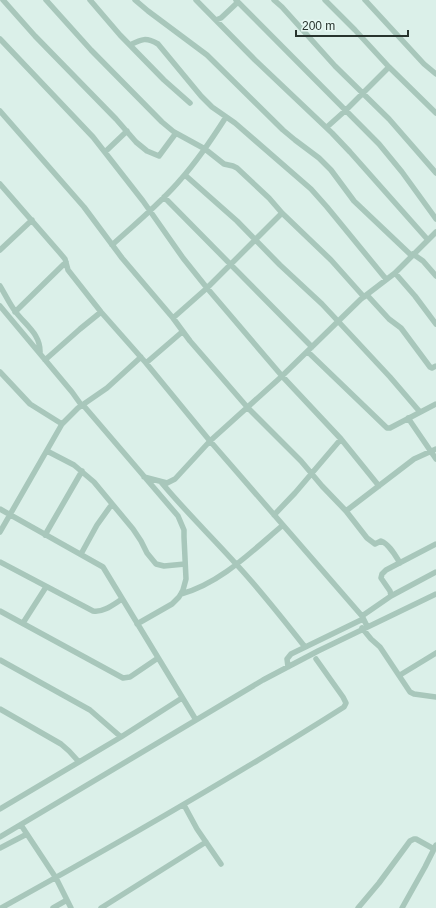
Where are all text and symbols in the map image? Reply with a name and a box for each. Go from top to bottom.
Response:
scale bar [296,12,408,38]
text: 200 m [302,19,335,33]

